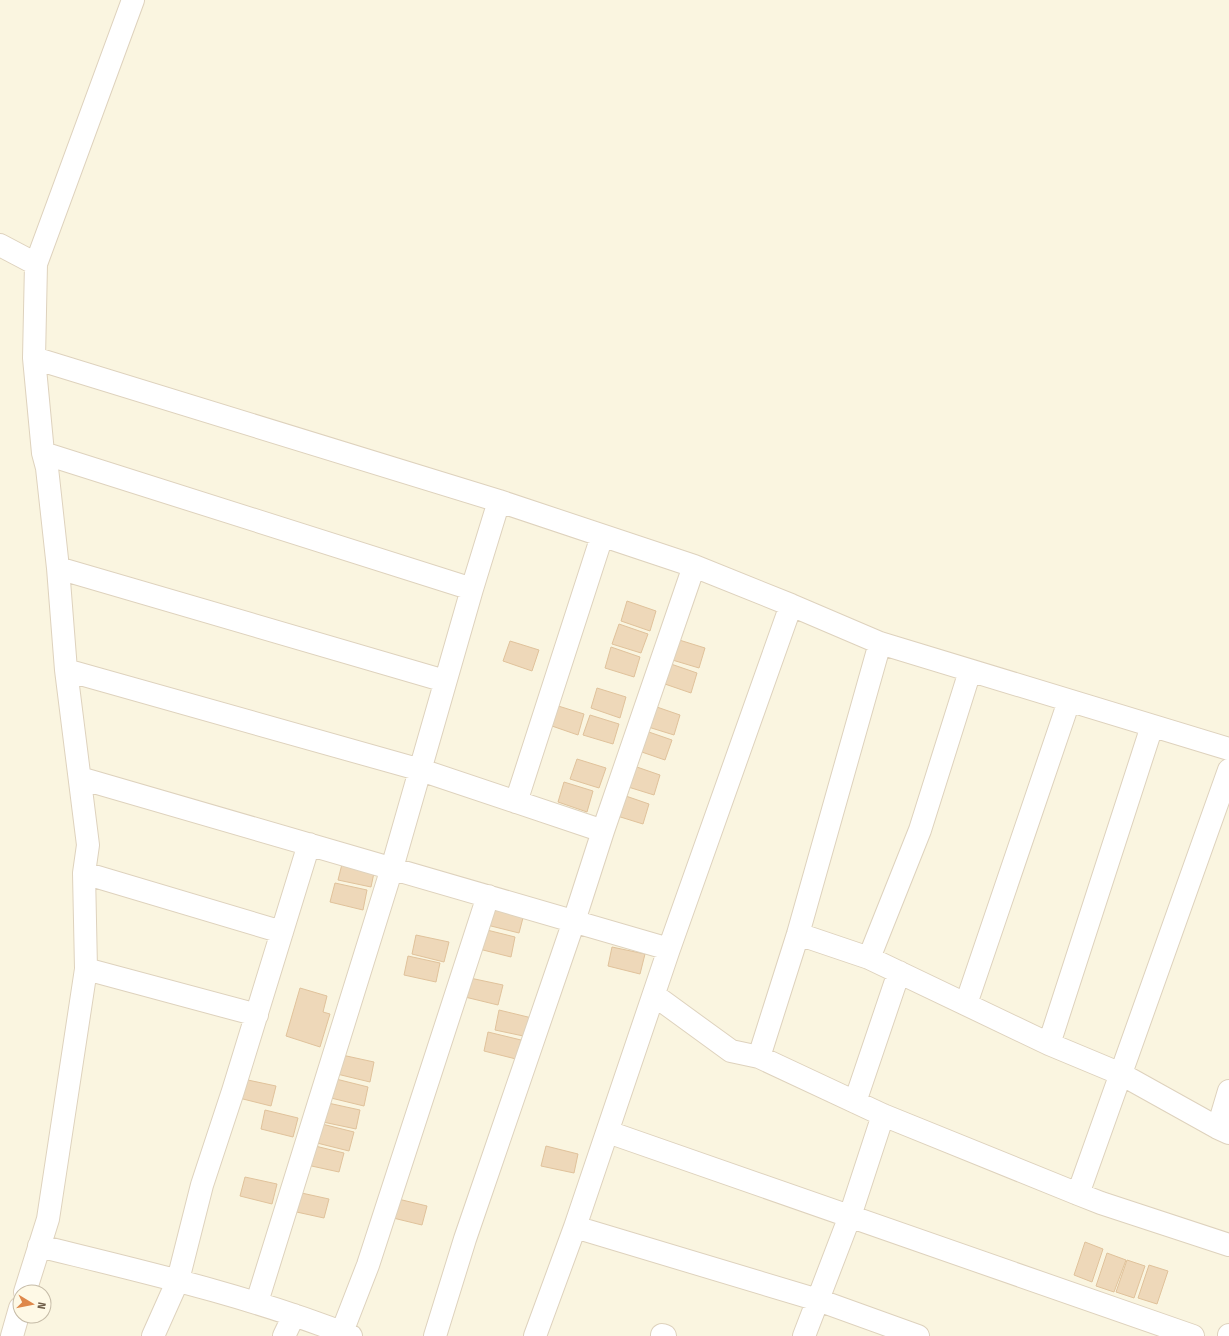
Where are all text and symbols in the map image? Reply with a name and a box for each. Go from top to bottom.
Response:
north arrow [12,1284,52,1324]
text: N [34,1301,48,1310]

